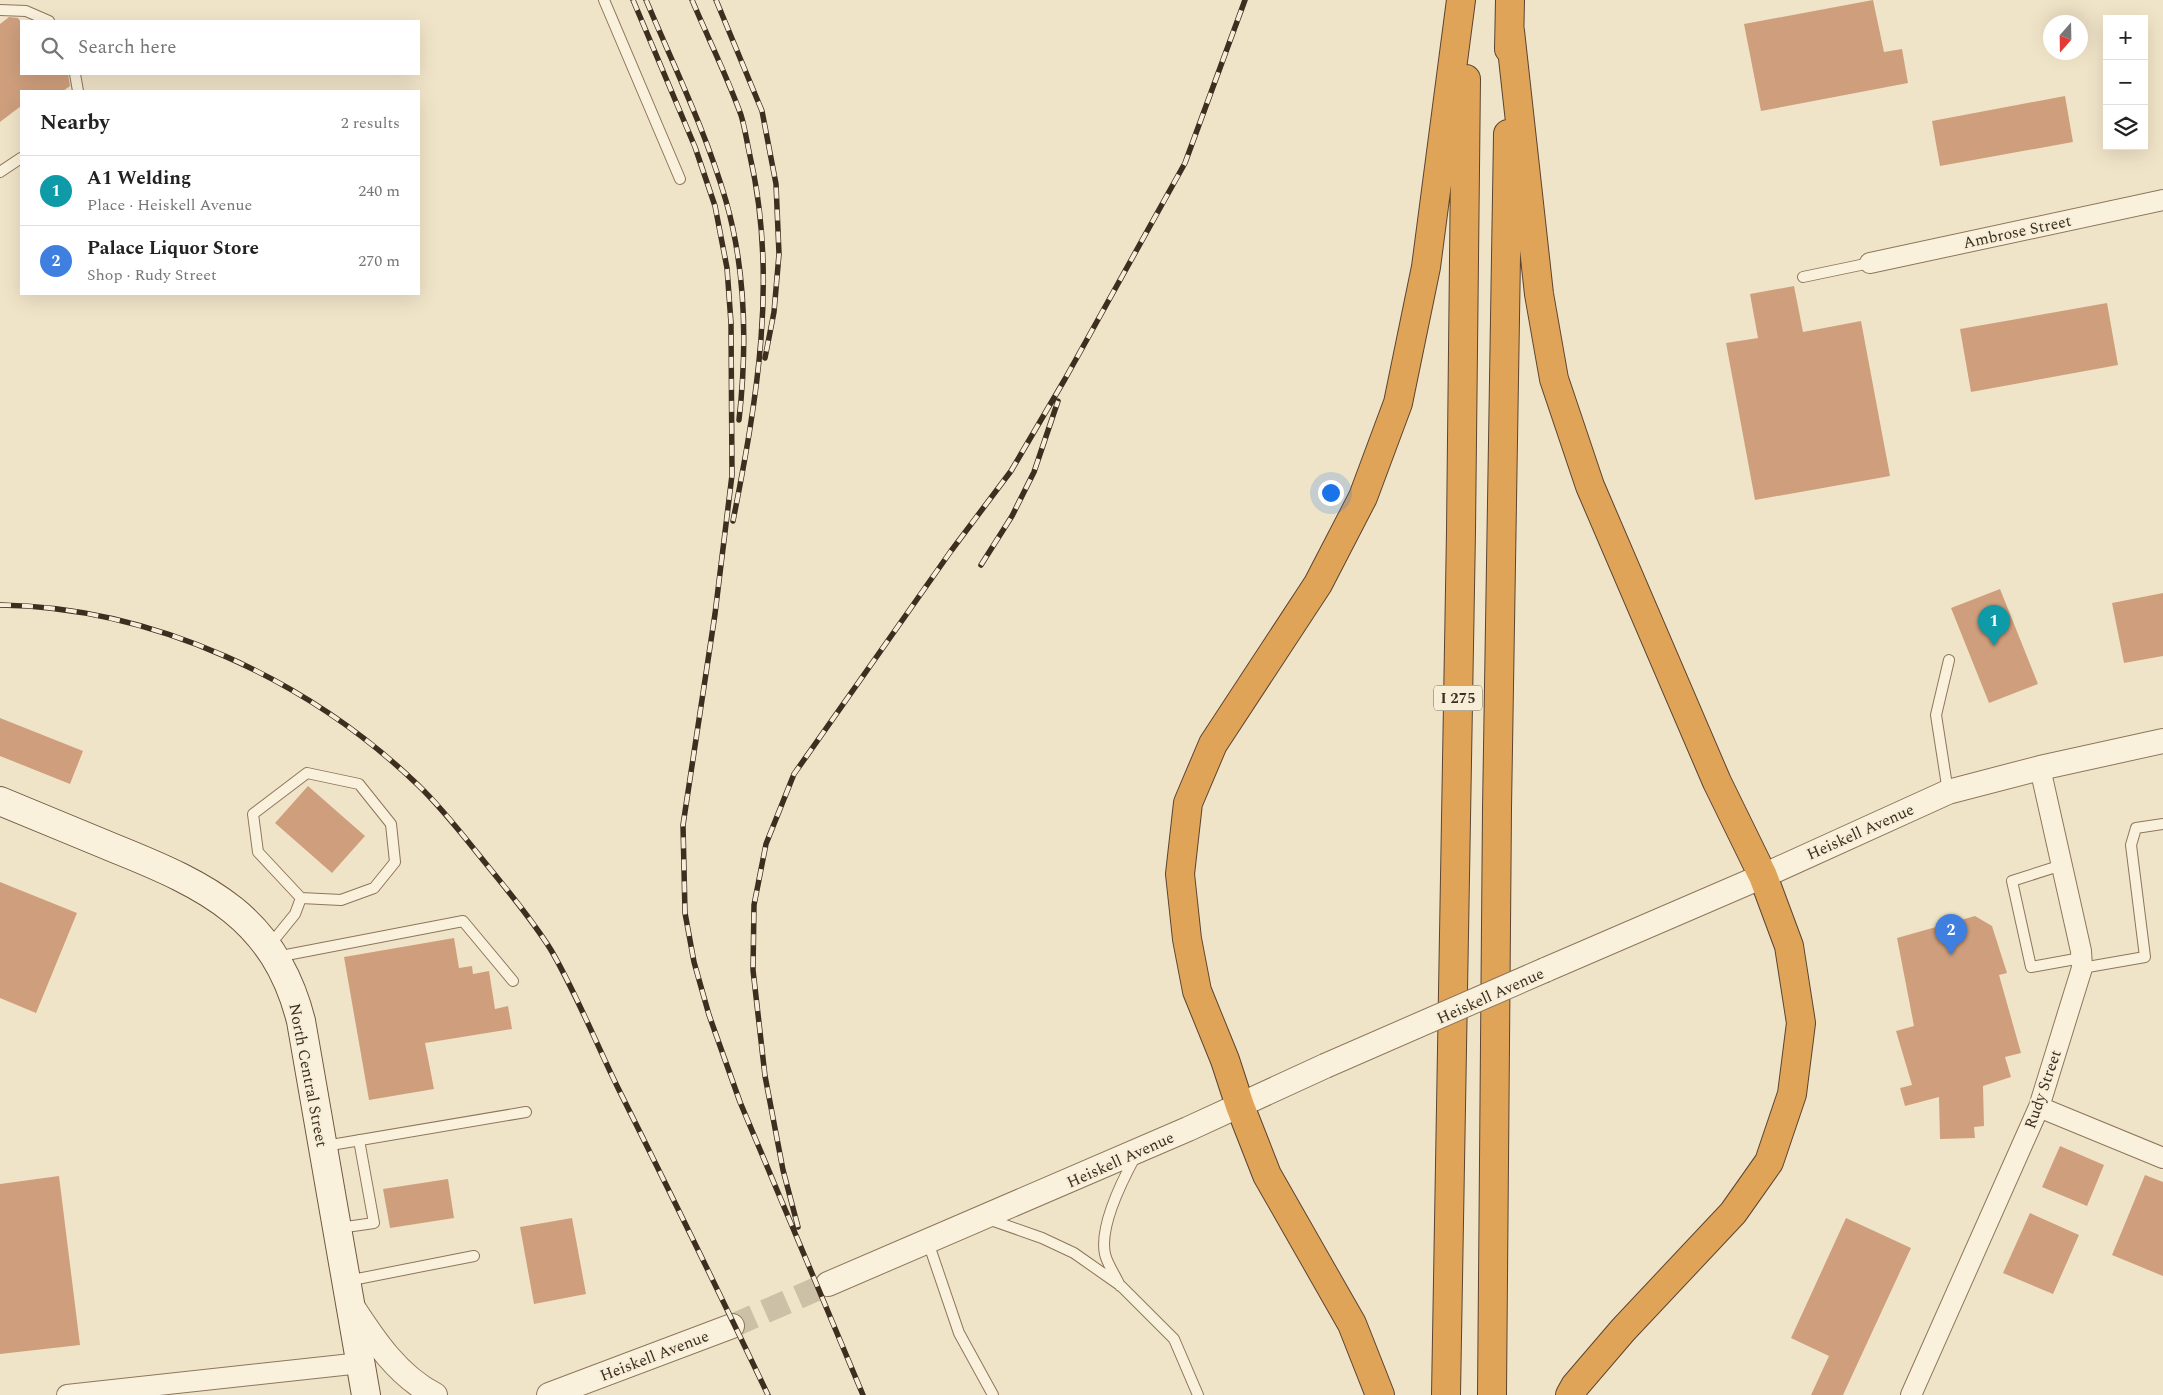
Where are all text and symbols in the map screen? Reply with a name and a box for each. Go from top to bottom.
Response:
north arrow [2043,15,2088,60]
map controls [2103,15,2148,150]
button: + [2103,15,2148,60]
search box [20,20,420,75]
text: Search here [78,33,177,62]
icon: search [38,34,66,62]
button: − [2103,60,2148,105]
button: layers [2103,105,2148,150]
text: Nearby [40,107,110,139]
text: 2 results [341,111,400,135]
text: A1 Welding [87,164,191,193]
text: 1 [52,179,60,203]
text: 240 m [358,179,400,203]
text: Place · Heiskell Avenue [87,193,252,217]
street label: Ambrose Street [1961,209,2074,255]
text: Palace Liquor Store [87,234,259,263]
text: 2 [52,249,60,273]
text: 270 m [358,249,400,273]
text: Shop · Rudy Street [87,263,217,287]
your location [1318,480,1344,506]
pin: 1 [1978,605,2010,646]
road number: I 275 [1434,686,1482,710]
street label: Heiskell Avenue [1803,798,1918,866]
pin: 2 [1935,914,1967,955]
street label: Heiskell Avenue [1433,962,1548,1030]
street label: North Central Street [282,1001,334,1150]
street label: Rudy Street [2018,1046,2068,1132]
street label: Heiskell Avenue [1063,1126,1178,1194]
street label: Heiskell Avenue [596,1324,712,1388]

